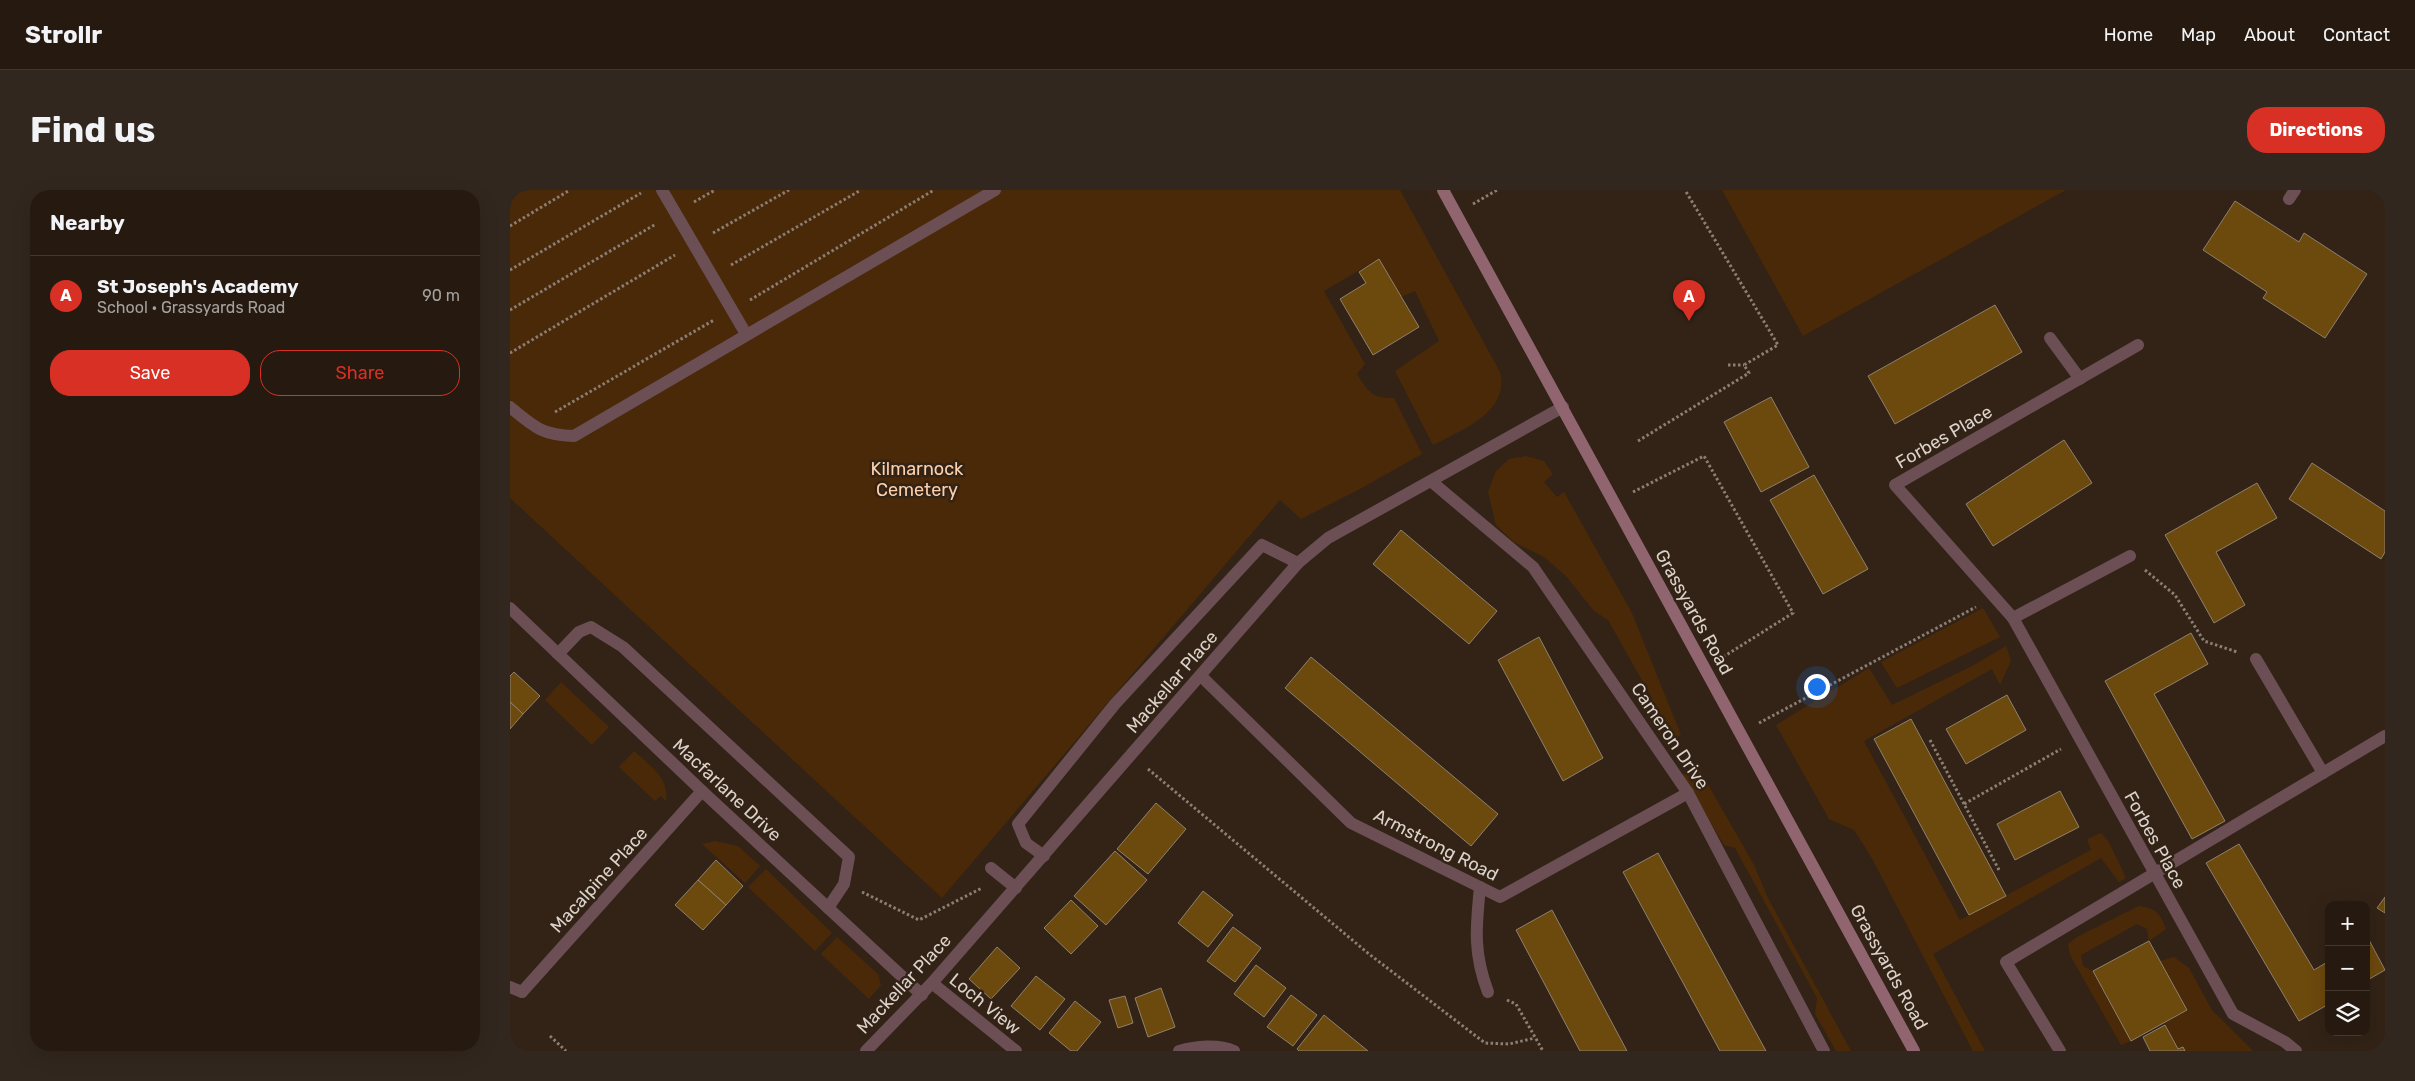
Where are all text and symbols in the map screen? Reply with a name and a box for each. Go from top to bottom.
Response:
text: Strollr [25,21,102,49]
text: Home [2104,24,2153,46]
text: Map [2181,24,2216,46]
text: About [2244,24,2295,46]
text: Contact [2323,24,2390,46]
button: Directions [2247,107,2385,153]
text: Find us [30,109,155,151]
text: Nearby [50,210,125,235]
text: St Joseph's Academy [97,275,298,298]
pin: A [1673,280,1705,321]
text: A [60,286,72,305]
text: 90 m [422,286,460,305]
text: School · Grassyards Road [97,298,285,317]
button: Save [50,350,250,396]
button: Share [260,350,460,396]
street label: Forbes Place [1892,401,1996,473]
park label: Kilmarnock Cemetery [871,458,964,501]
street label: Grassyards Road [1650,545,1738,679]
street label: Mackellar Place [1122,626,1222,738]
your location [1804,674,1830,700]
street label: Cameron Drive [1626,679,1714,793]
street label: Macfarlane Drive [668,734,786,846]
street label: Forbes Place [2119,788,2191,892]
street label: Armstrong Road [1370,804,1502,886]
street label: Macalpine Place [546,823,652,937]
street label: Grassyards Road [1845,900,1933,1034]
map controls [2325,901,2370,1036]
button: + [2325,901,2370,946]
street label: Mackellar Place [852,930,956,1038]
button: − [2325,946,2370,991]
street label: Loch View [945,969,1025,1039]
button: layers [2325,991,2370,1036]

